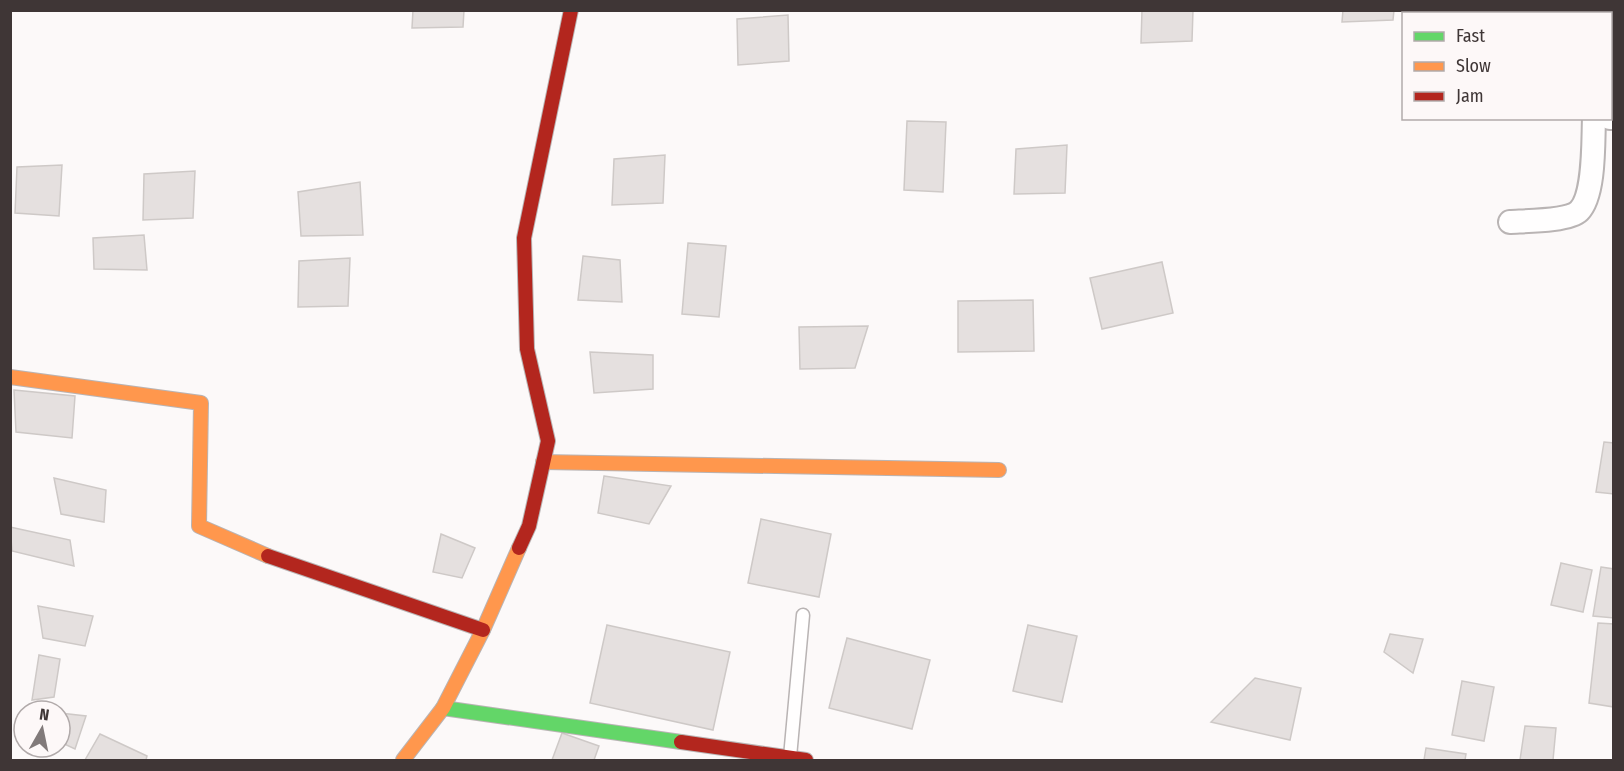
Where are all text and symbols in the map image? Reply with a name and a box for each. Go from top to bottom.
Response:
legend [1402,12,1612,120]
text: Fast [1456,25,1485,47]
text: Slow [1456,55,1491,77]
text: Jam [1456,85,1484,107]
north arrow [12,699,72,759]
text: N [38,705,50,725]

